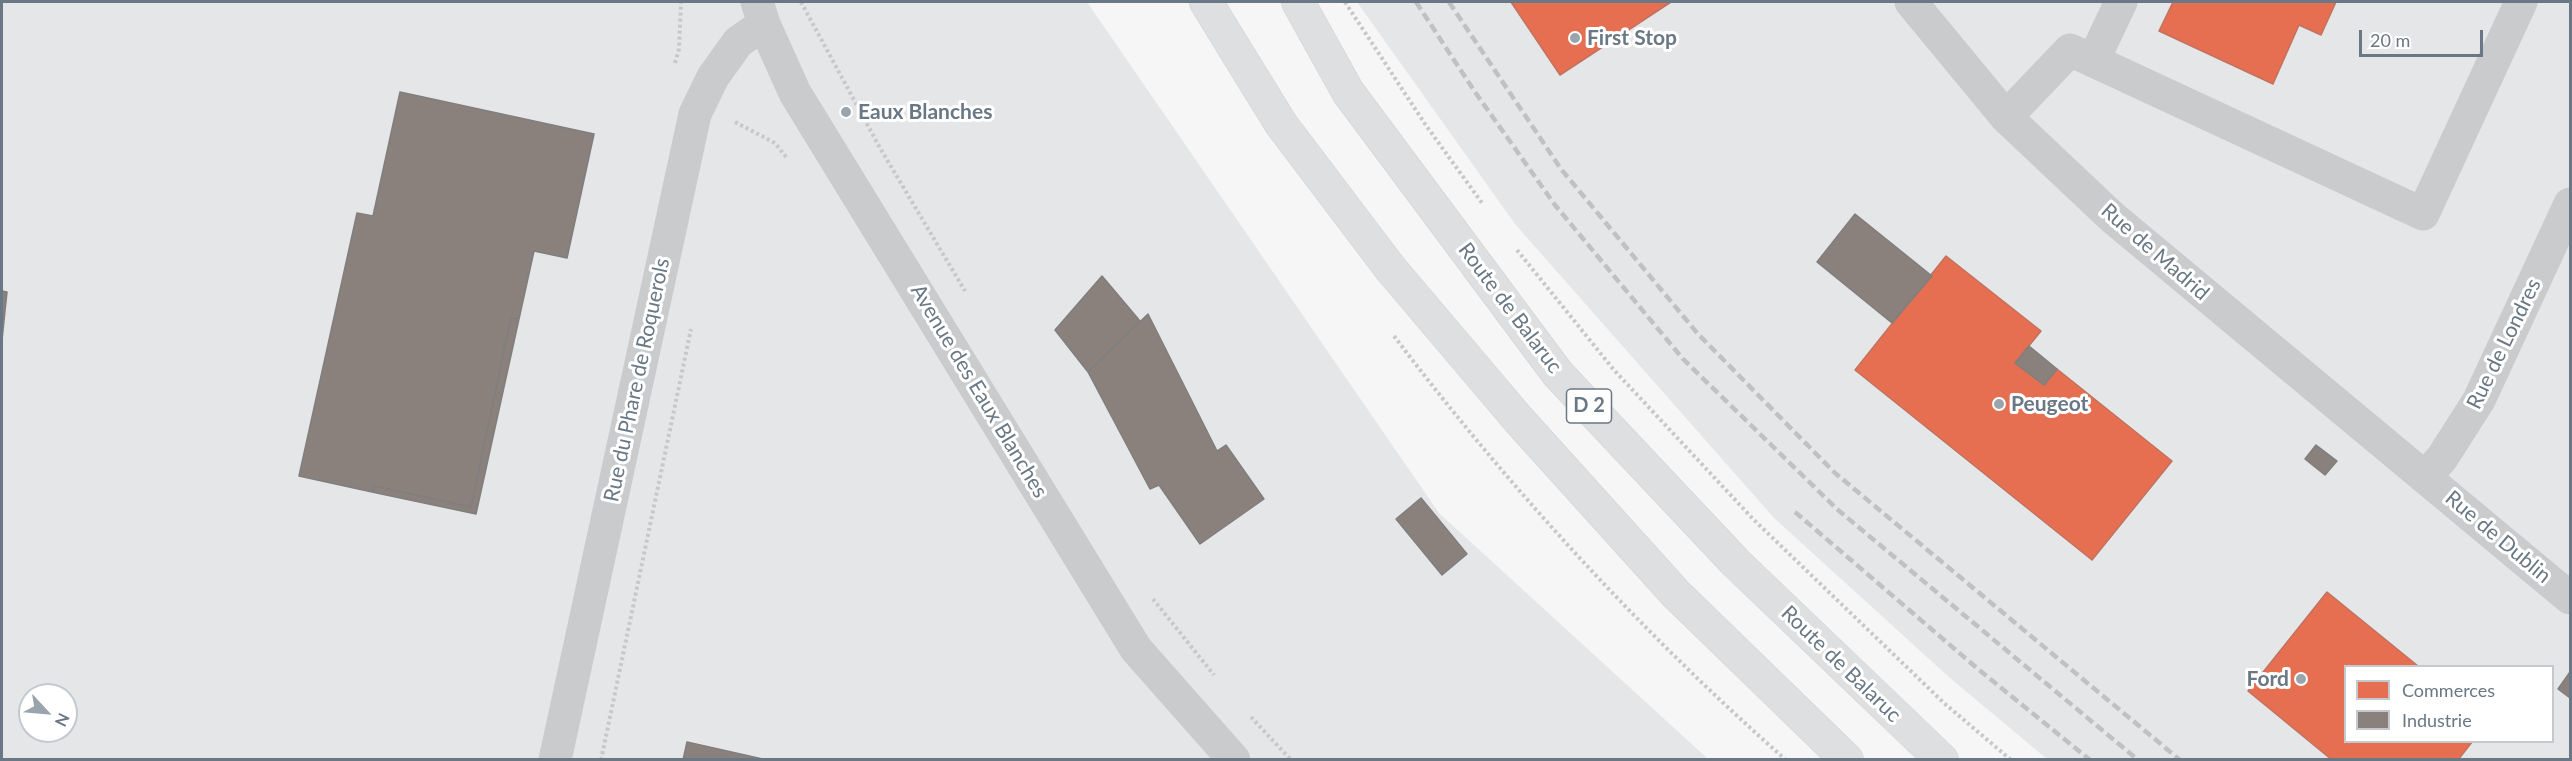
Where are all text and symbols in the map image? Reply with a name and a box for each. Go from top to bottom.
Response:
scale bar [2362,18,2486,56]
place label: First Stop [1587,25,1677,51]
text: 20 m [2370,29,2410,51]
marker: First Stop [1568,31,1582,45]
place label: Eaux Blanches [858,99,992,125]
marker: Eaux Blanches [839,105,853,119]
street label: Rue de Madrid [2096,198,2214,306]
street label: Route de Balaruc [1453,238,1567,378]
street label: Rue du Phare de Roquerols [599,256,675,504]
street label: Rue de Londres [2462,275,2546,413]
street label: Avenue des Eaux Blanches [905,280,1053,502]
road number: D 2 [1566,389,1612,423]
place label: Peugeot [2011,391,2088,417]
marker: Peugeot [1992,397,2006,411]
street label: Rue de Dublin [2440,486,2556,588]
street label: Route de Balaruc [1776,600,1906,728]
legend [2344,665,2554,743]
place label: Ford [2247,666,2289,692]
marker: Ford [2294,672,2308,686]
text: Commerces [2402,679,2495,701]
north arrow [18,683,78,743]
text: Industrie [2402,709,2472,731]
text: N [52,711,74,730]

